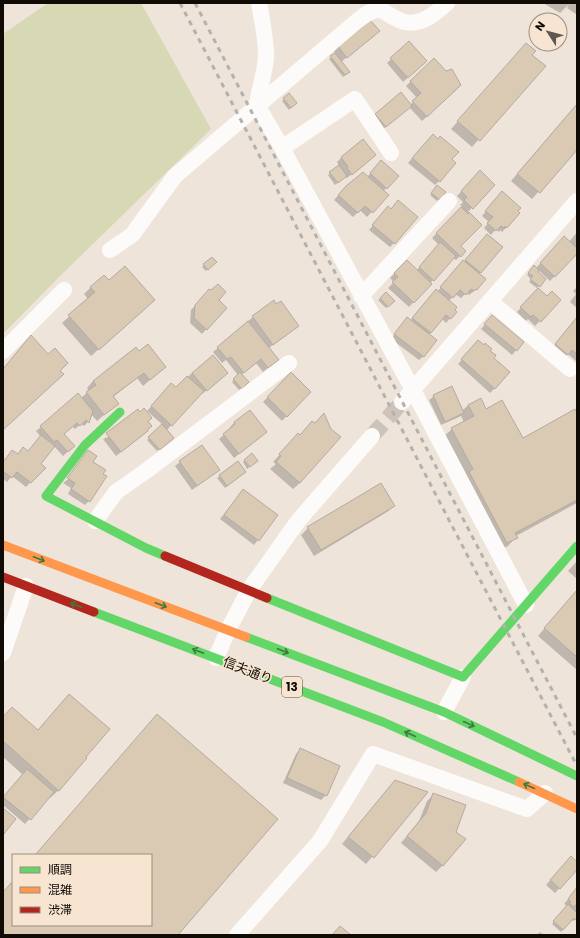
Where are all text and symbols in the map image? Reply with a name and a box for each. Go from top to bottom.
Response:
north arrow [528,12,568,52]
text: N [531,18,549,34]
one-way arrow [33,555,45,563]
one-way arrow [71,600,83,608]
one-way arrow [155,601,167,609]
one-way arrow [192,646,204,654]
one-way arrow [276,647,288,655]
street label: 信夫通り [220,652,276,689]
road number: 13 [282,677,302,697]
one-way arrow [462,721,474,728]
one-way arrow [405,730,417,737]
one-way arrow [524,782,536,789]
legend [12,854,152,926]
text: 順調 [48,861,72,878]
text: 混雑 [48,881,72,898]
text: 渋滞 [48,901,72,918]

